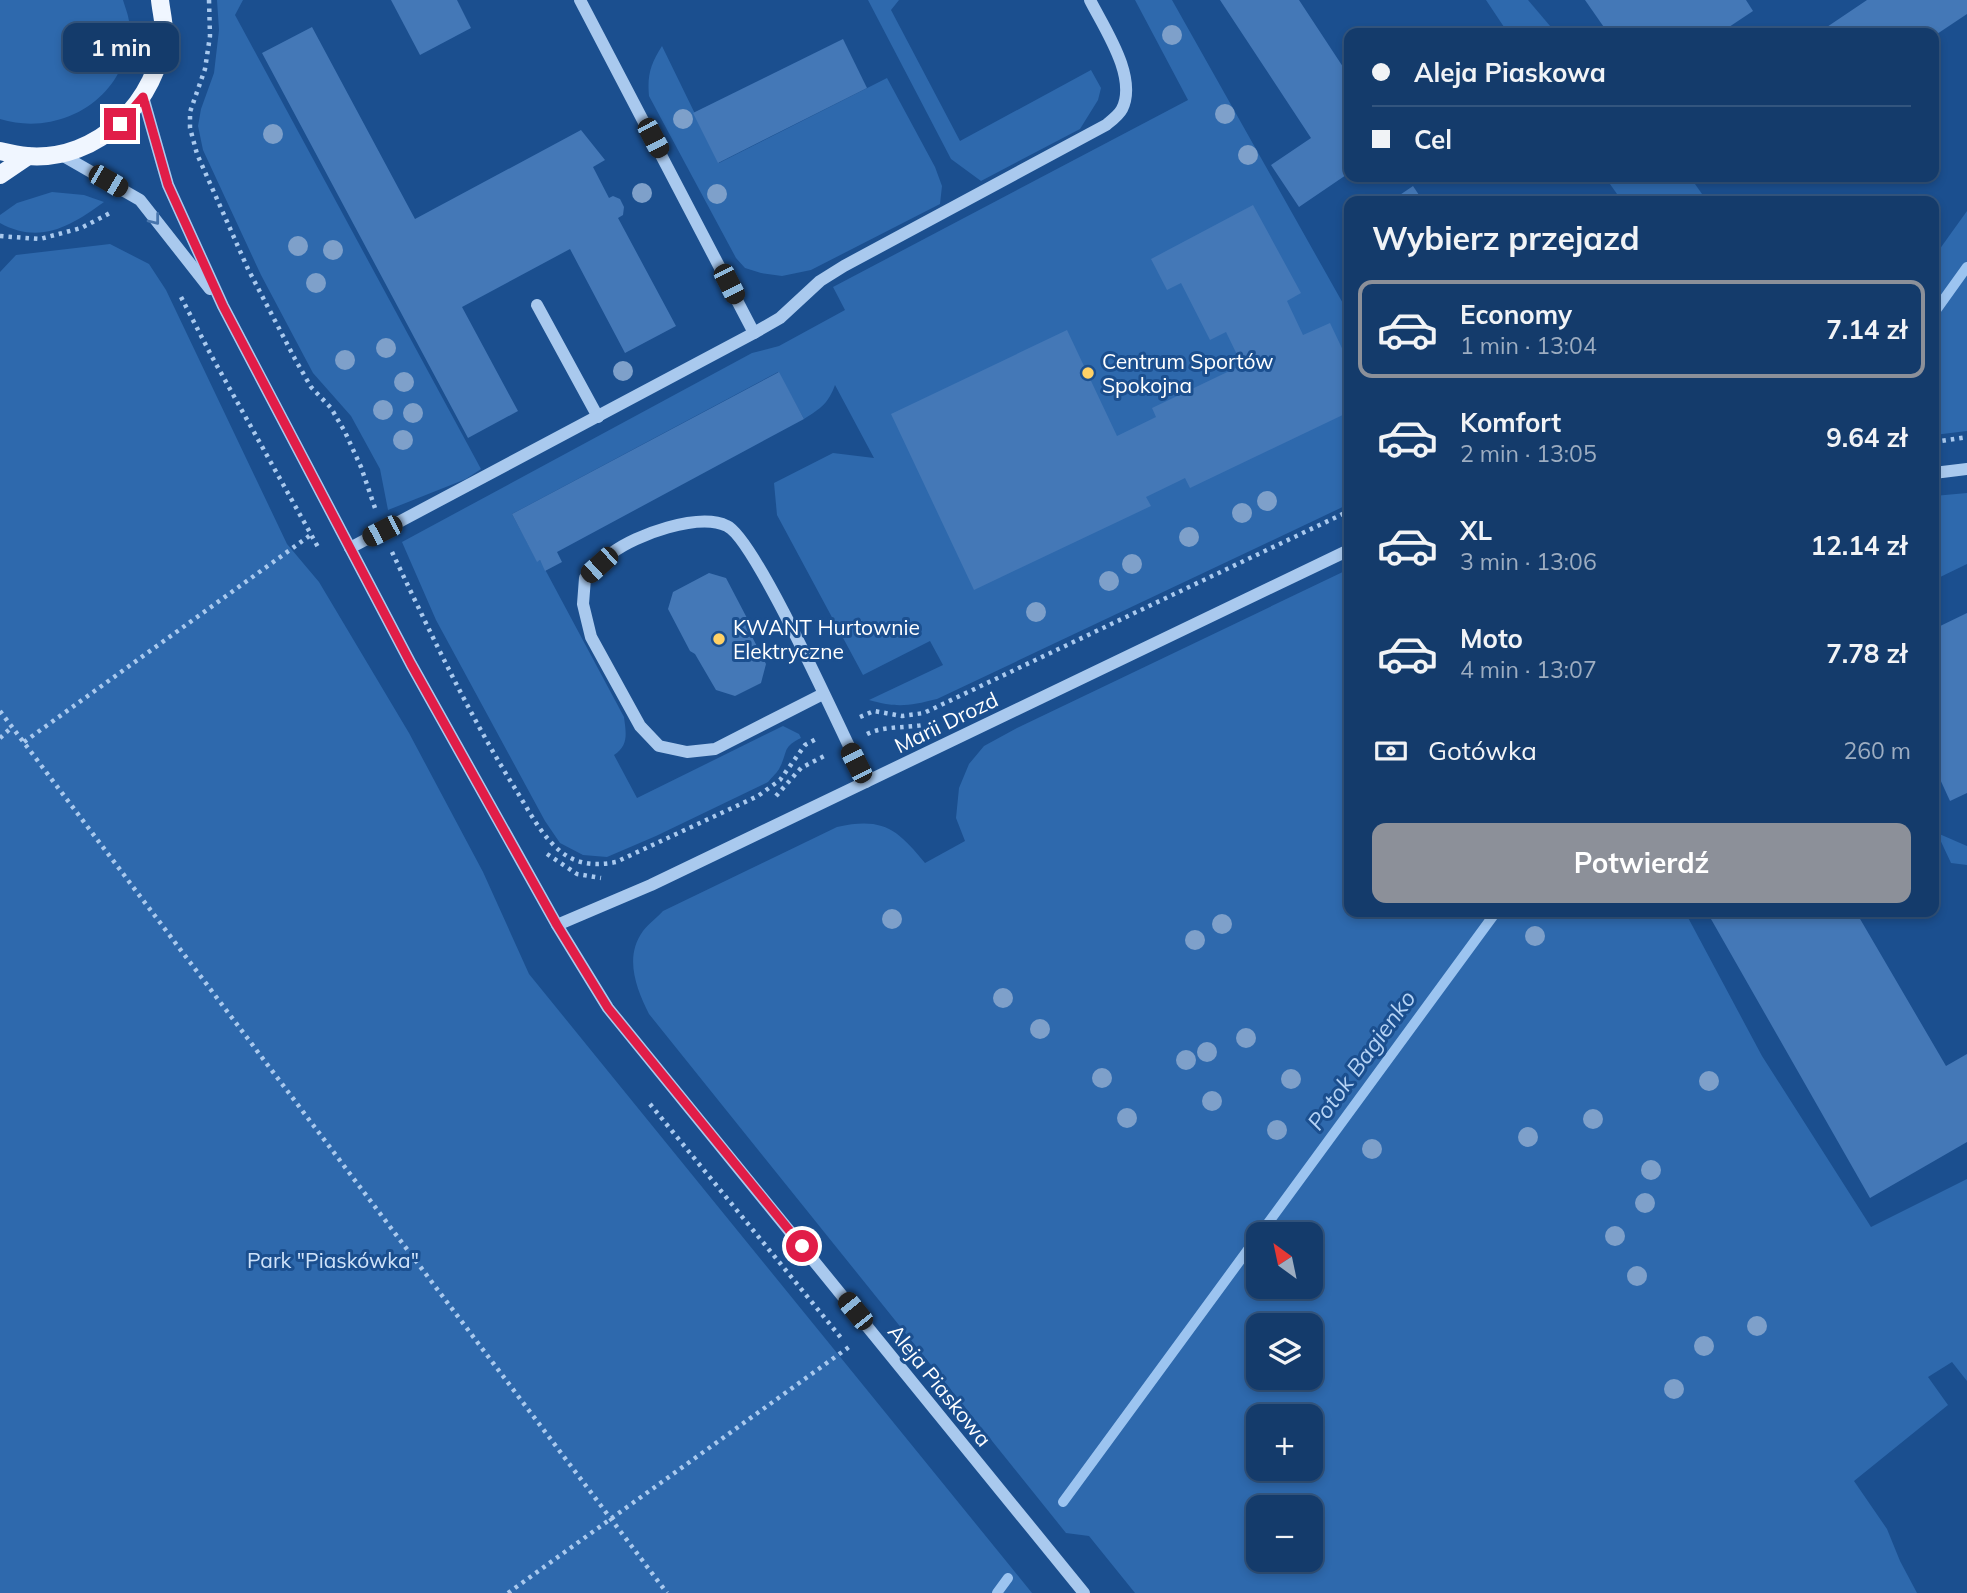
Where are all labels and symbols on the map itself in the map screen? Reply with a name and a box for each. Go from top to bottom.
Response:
callout: 1 min [62,23,178,72]
route end [104,108,136,140]
car [634,115,673,161]
car [85,161,132,201]
one-way arrow [147,212,160,224]
car [711,261,748,307]
place label: Centrum Sportów Spokojna [1102,348,1274,398]
marker: Centrum Sportów Spokojna [1080,365,1096,381]
car [359,512,406,550]
car [577,543,622,587]
place label: KWANT Hurtownie Elektryczne [733,614,920,664]
marker: KWANT Hurtownie Elektryczne [711,631,727,647]
street label: Marii Drozd [890,686,1002,758]
car [838,740,875,786]
water label: Potok Bagienko [1301,984,1421,1136]
north arrow [1246,1222,1323,1298]
route start [786,1230,818,1262]
park label: Park "Piaskówka" [247,1247,419,1273]
car [834,1288,877,1334]
street label: Aleja Piaskowa [883,1319,997,1451]

